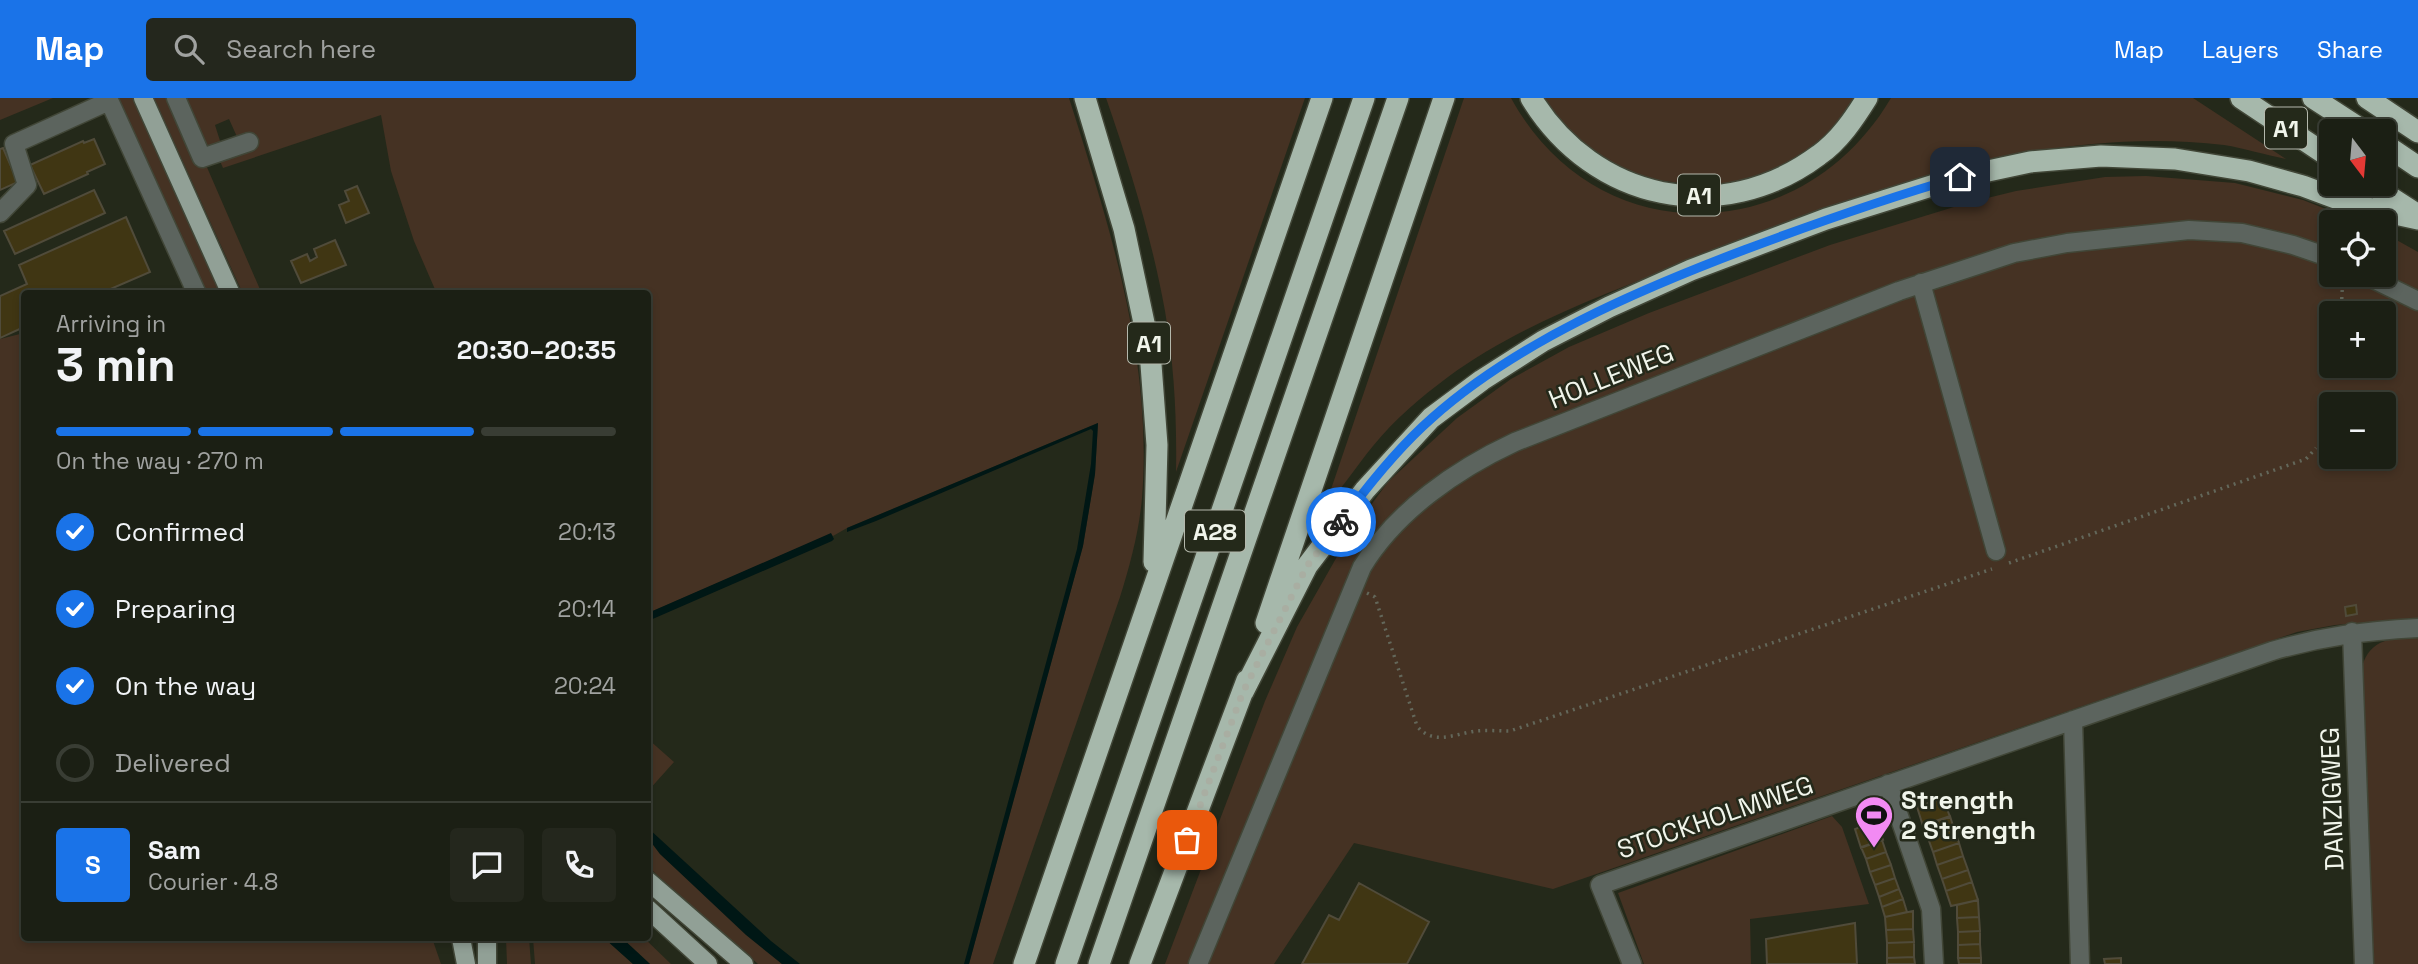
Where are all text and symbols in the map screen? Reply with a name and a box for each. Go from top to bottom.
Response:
search box [146,18,636,81]
text: Map [35,28,104,70]
icon: search [170,30,208,68]
text: Search here [226,32,376,66]
text: Map [2114,34,2164,65]
text: Layers [2202,34,2279,65]
text: Share [2317,34,2383,65]
road number: A1 [2265,108,2307,148]
north arrow [2319,119,2396,196]
map controls [2319,119,2396,469]
pin [1930,147,1990,207]
icon: home [1941,158,1979,196]
road number: A1 [1678,174,1720,216]
button: locate [2319,210,2396,287]
button: + [2319,301,2396,378]
text: Arriving in [56,309,166,339]
road number: A1 [1128,322,1170,364]
text: 20:30–20:35 [457,333,616,367]
text: 3 min [56,336,176,394]
street label: HOLLEWEG [1543,336,1679,416]
button: − [2319,392,2396,469]
text: On the way · 270 m [56,446,264,476]
courier [1306,487,1376,557]
icon: bike [1322,503,1360,541]
road number: A28 [1185,510,1245,551]
icon: check [56,513,94,551]
text: Confirmed [115,515,245,549]
text: 20:13 [558,517,616,547]
icon: check [56,590,94,628]
text: Preparing [115,592,236,626]
text: 20:14 [558,594,616,624]
icon: check [56,667,94,705]
text: On the way [115,669,256,703]
text: 20:24 [554,671,616,701]
street label: DANZIGWEG [2313,727,2351,871]
text: Delivered [115,746,231,780]
street label: STOCKHOLMWEG [1612,768,1818,866]
place label: Strength 2 Strength [1901,783,2036,847]
sports icon: Strength 2 Strength [1853,794,1895,849]
pin [1157,810,1217,870]
icon: bag [1168,821,1206,859]
button: chat [450,828,524,902]
button: phone [542,828,616,902]
text: Sam [148,833,201,867]
text: S [85,848,101,882]
text: Courier · 4.8 [148,867,278,897]

